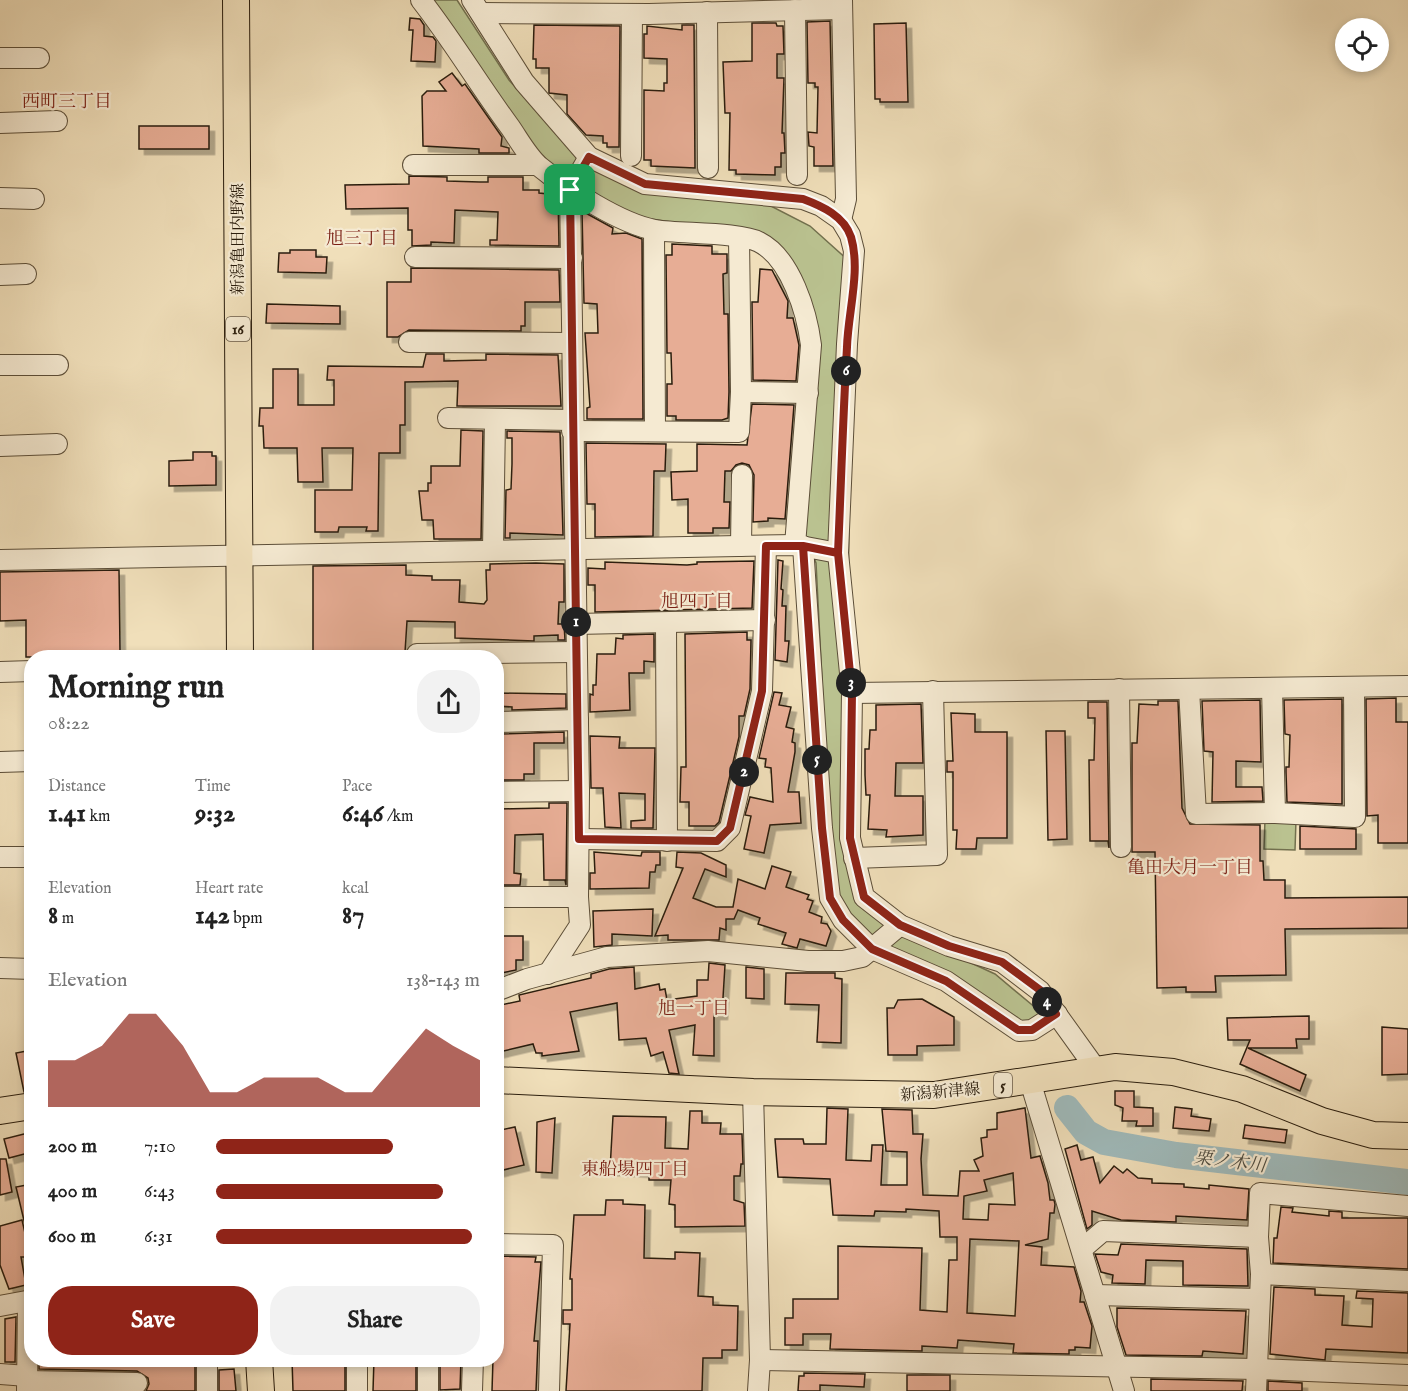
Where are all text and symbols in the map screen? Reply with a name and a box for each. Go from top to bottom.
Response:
map controls [1335,18,1389,72]
button: locate [1335,18,1389,72]
district label: 西町三丁目 [22,91,112,114]
pin [544,164,595,215]
icon: arrive [553,173,586,206]
street label: 新潟亀田内野線 [229,183,249,295]
district label: 旭三丁目 [326,228,398,251]
road number: 16 [226,317,250,341]
pin: 6 [831,356,861,386]
text: 6 [843,361,849,381]
district label: 旭四丁目 [661,591,733,614]
pin: 1 [561,607,591,637]
text: 1 [573,612,579,632]
text: Morning run [48,667,224,709]
pin: 3 [836,668,866,698]
button: share [417,670,480,733]
text: 3 [848,673,854,693]
text: 08:22 [48,711,90,736]
pin: 5 [802,745,832,775]
text: 5 [814,750,820,770]
pin: 2 [729,757,759,787]
text: 2 [740,762,748,782]
text: Distance [48,777,106,797]
text: Time [195,777,231,797]
text: Pace [342,777,372,797]
text: 1.41 [48,797,86,830]
text: 9:32 [195,797,235,830]
text: 6:46 [342,797,384,830]
text: km [86,807,110,827]
text: /km [384,807,413,827]
district label: 亀田大月一丁目 [1127,857,1253,880]
text: Elevation [48,879,111,899]
text: Heart rate [195,879,263,899]
text: kcal [342,879,369,899]
text: 8 [48,899,58,932]
text: 142 [195,899,230,932]
text: 87 [342,899,364,932]
text: m [58,909,74,929]
text: bpm [230,909,263,929]
text: Elevation [48,968,127,993]
text: 138–143 m [406,968,480,993]
pin: 4 [1032,987,1062,1017]
text: 4 [1043,992,1051,1012]
district label: 旭一丁目 [658,998,730,1021]
road number: 5 [994,1073,1012,1097]
street label: 新潟新津線 [899,1080,981,1106]
text: 200 m [48,1134,97,1159]
text: 7:10 [144,1134,176,1159]
water label: 栗ノ木川 [1193,1147,1269,1179]
district label: 東船場四丁目 [581,1159,689,1182]
text: 400 m [48,1179,97,1204]
text: 6:43 [144,1179,175,1204]
text: 600 m [48,1224,96,1249]
text: 6:31 [144,1224,173,1249]
button: Save [48,1286,258,1355]
button: Share [270,1286,480,1355]

